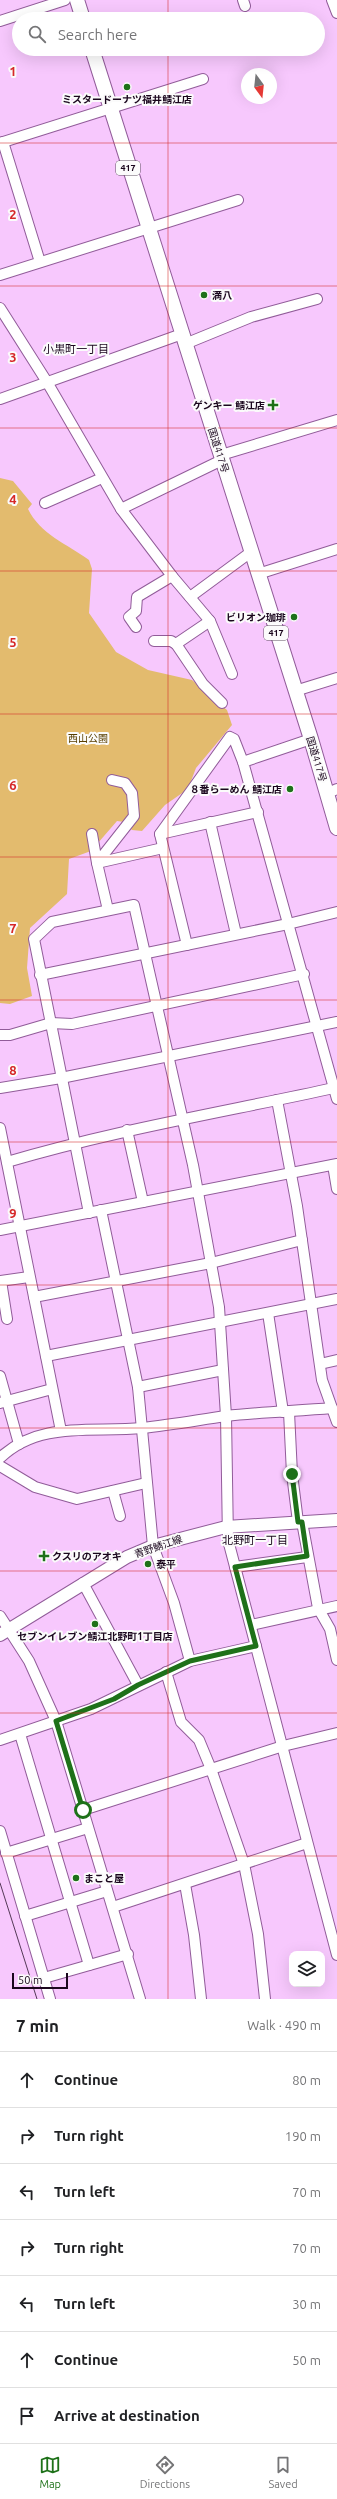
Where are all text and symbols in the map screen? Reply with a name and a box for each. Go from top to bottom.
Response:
search box [12,12,325,56]
icon: search [26,23,48,45]
text: Search here [58,26,137,43]
text: 1 [9,64,17,78]
north arrow [241,68,277,104]
marker: ミスタードーナツ福井鯖江店 [122,82,132,92]
place label: ミスタードーナツ福井鯖江店 [62,94,192,105]
road number: 417 [116,161,140,175]
text: 2 [9,207,17,221]
marker: 満八 [199,290,209,300]
place label: 満八 [212,290,232,301]
district label: 小黒町一丁目 [43,343,109,355]
text: 3 [9,350,17,364]
place label: ゲンキー 鯖江店 [193,400,265,411]
marker: ゲンキー 鯖江店 [268,400,278,410]
street label: 国道417号 [206,426,231,474]
text: 4 [9,492,17,506]
place label: ビリオン珈琲 [226,612,286,623]
marker: ビリオン珈琲 [289,612,299,622]
road number: 417 [264,626,288,640]
text: 5 [9,635,17,649]
park label: 西山公園 [68,733,108,744]
street label: 国道417号 [304,735,329,783]
text: 6 [9,778,17,792]
place label: ８番らーめん 鯖江店 [190,784,282,795]
marker: ８番らーめん 鯖江店 [285,784,295,794]
text: 7 [9,921,17,935]
text: 8 [9,1063,17,1077]
text: 9 [9,1206,17,1220]
route end [283,1465,301,1483]
street label: 青野鯖江線 [133,1533,184,1560]
district label: 北野町一丁目 [222,1534,288,1546]
marker: クスリのアオキ [39,1551,49,1561]
place label: クスリのアオキ [52,1551,122,1562]
marker: 泰平 [143,1559,153,1569]
place label: 泰平 [156,1559,176,1570]
marker: セブンイレブン鯖江北野町1丁目店 [90,1619,100,1629]
place label: セブンイレブン鯖江北野町1丁目店 [17,1631,173,1642]
route start [74,1801,92,1819]
marker: まこと屋 [71,1873,81,1883]
place label: まこと屋 [84,1873,124,1884]
map controls [289,1951,325,1987]
button: layers [289,1951,325,1987]
scale bar [12,1971,68,1990]
text: 50 m [18,1974,42,1986]
text: 7 min [16,2016,59,2035]
text: Walk · 490 m [247,2018,321,2032]
icon: ahead [16,2069,38,2091]
text: Continue [54,2071,118,2088]
text: 80 m [292,2073,321,2087]
icon: right [16,2125,38,2147]
text: Turn right [54,2127,124,2144]
text: 190 m [285,2129,321,2143]
icon: left [16,2181,38,2203]
text: Turn left [54,2183,115,2200]
text: 70 m [292,2185,321,2199]
icon: right [16,2237,38,2259]
text: Turn right [54,2239,124,2256]
text: 70 m [292,2241,321,2255]
icon: left [16,2293,38,2315]
text: Turn left [54,2295,115,2312]
text: 30 m [292,2297,321,2311]
icon: ahead [16,2349,38,2371]
text: Continue [54,2351,118,2368]
text: 50 m [292,2353,321,2367]
icon: arrive [16,2405,38,2427]
text: Arrive at destination [54,2407,200,2424]
tab: Map [39,2454,61,2490]
tab: Directions [140,2454,190,2490]
tab: Saved [268,2454,298,2490]

